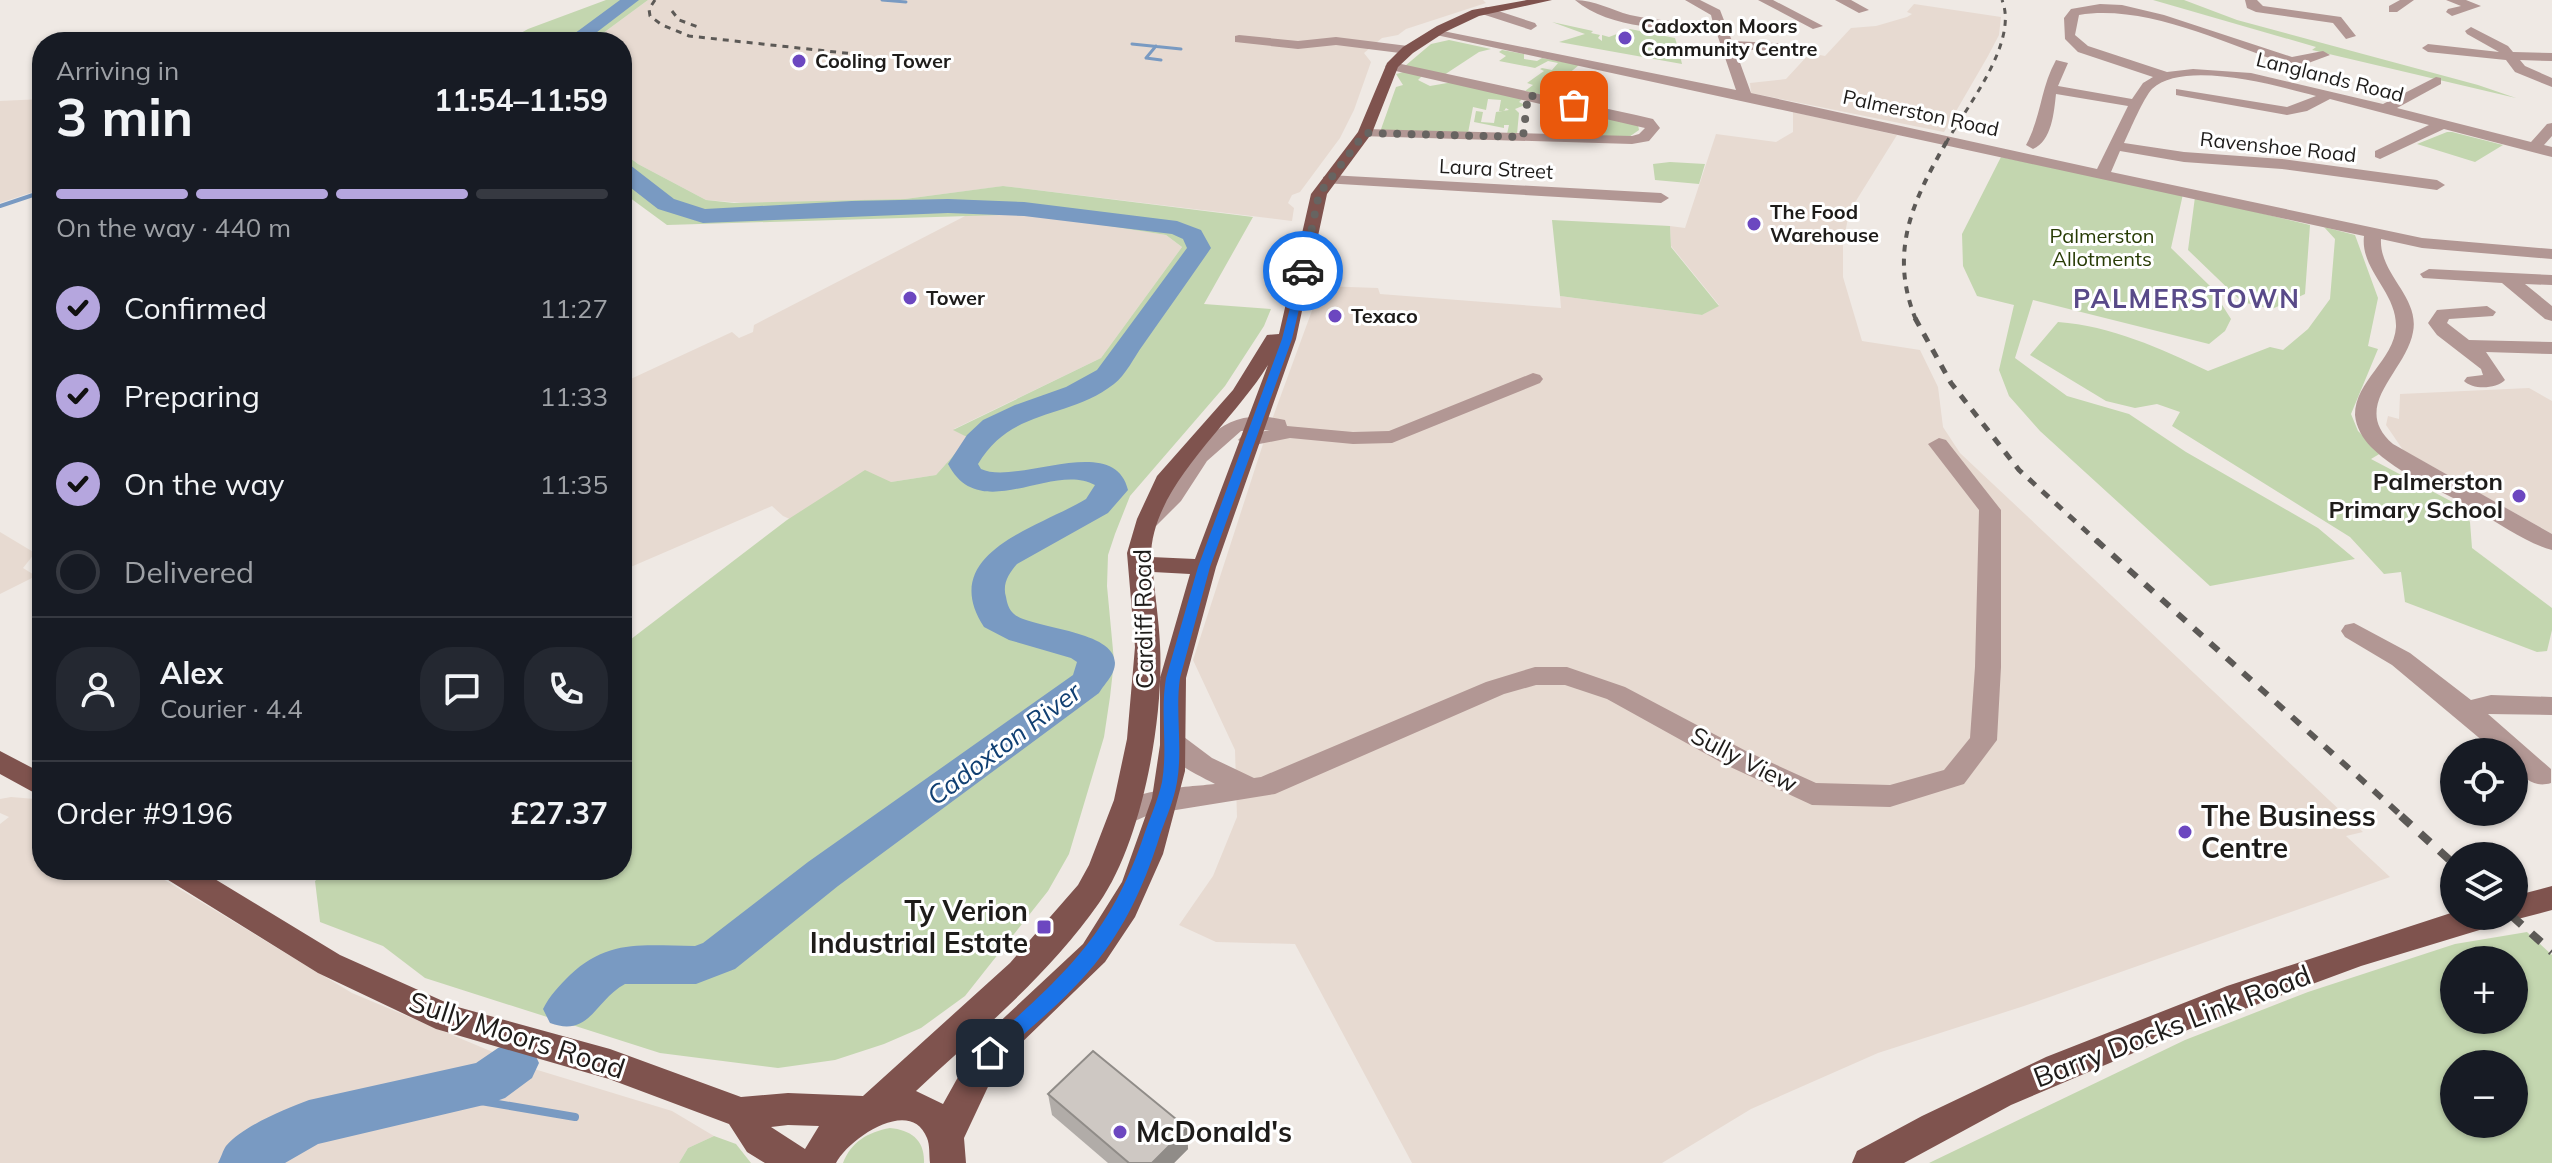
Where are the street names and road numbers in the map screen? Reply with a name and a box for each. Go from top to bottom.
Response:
street label: Langlands Road [2254,46,2407,107]
street label: Palmerston Road [1841,84,2001,141]
street label: Ravenshoe Road [2199,126,2357,167]
street label: Laura Street [1438,153,1554,184]
street label: Cardiff Road [1127,549,1159,689]
street label: Sully View [1686,720,1803,799]
street label: Barry Docks Link Road [2028,957,2315,1095]
street label: Sully Moors Road [405,983,630,1086]

